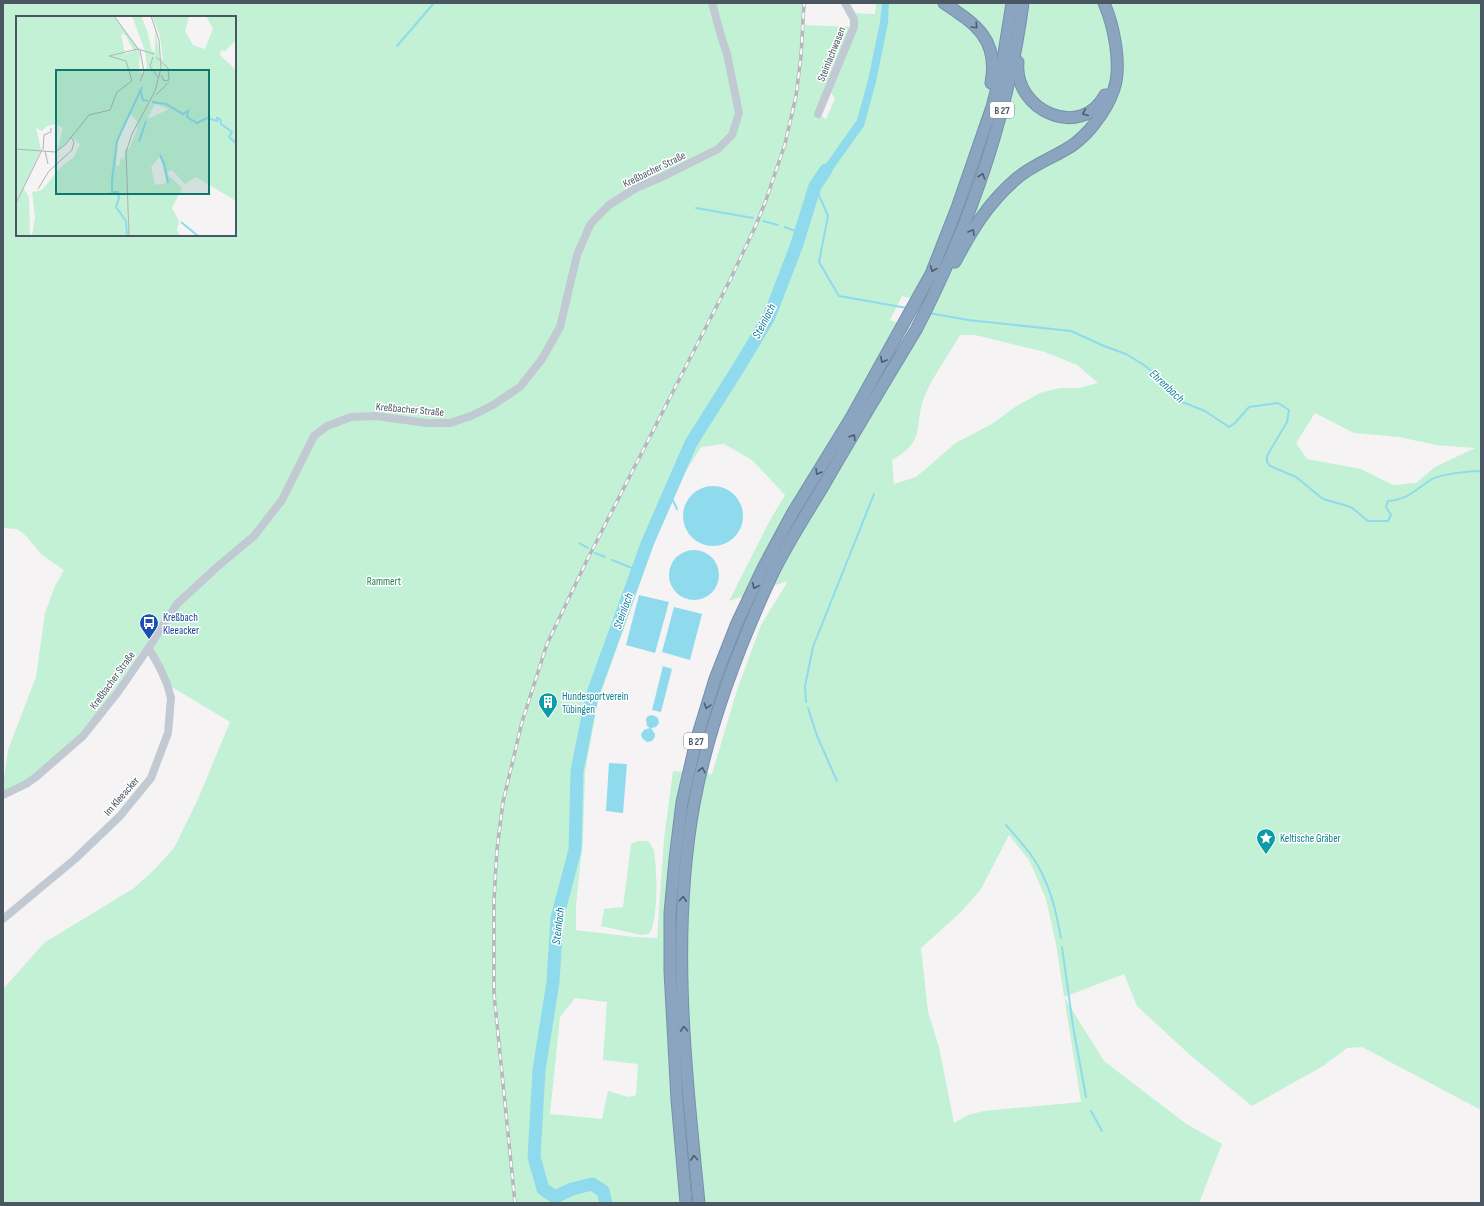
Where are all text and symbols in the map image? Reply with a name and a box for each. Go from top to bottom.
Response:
inset map [16,16,236,236]
one-way arrow [970,21,978,29]
street label: Steinlachwasen [815,25,848,83]
road number: B 27 [990,102,1014,118]
one-way arrow [1082,109,1089,117]
street label: Kreßbacher Straße [621,149,688,190]
one-way arrow [977,173,986,180]
one-way arrow [967,229,974,236]
one-way arrow [929,265,937,272]
water label: Steinlach [749,301,780,341]
one-way arrow [881,356,888,363]
water label: Ehrenbach [1146,366,1187,406]
street label: Kreßbacher Straße [375,400,445,419]
one-way arrow [848,434,855,441]
one-way arrow [815,468,822,475]
park label: Rammert [367,575,402,588]
one-way arrow [752,581,760,589]
water label: Steinlach [610,591,637,631]
place label: Kreßbach Kleeacker [163,611,199,637]
bus stop icon: Kreßbach Kleeacker [138,612,160,640]
street label: Kreßbacher Straße [87,649,138,712]
place label: Hundesportverein Tübingen [562,690,629,716]
building icon: Hundesportverein Tübingen [537,691,559,719]
one-way arrow [703,703,712,710]
road number: B 27 [684,733,708,749]
one-way arrow [697,767,705,773]
street label: Im Kleeacker [101,774,142,818]
place icon: Keltische Gräber [1255,827,1277,855]
place label: Keltische Gräber [1280,832,1341,845]
one-way arrow [679,896,688,902]
water label: Steinlach [549,907,568,945]
one-way arrow [680,1026,688,1032]
one-way arrow [690,1155,699,1161]

